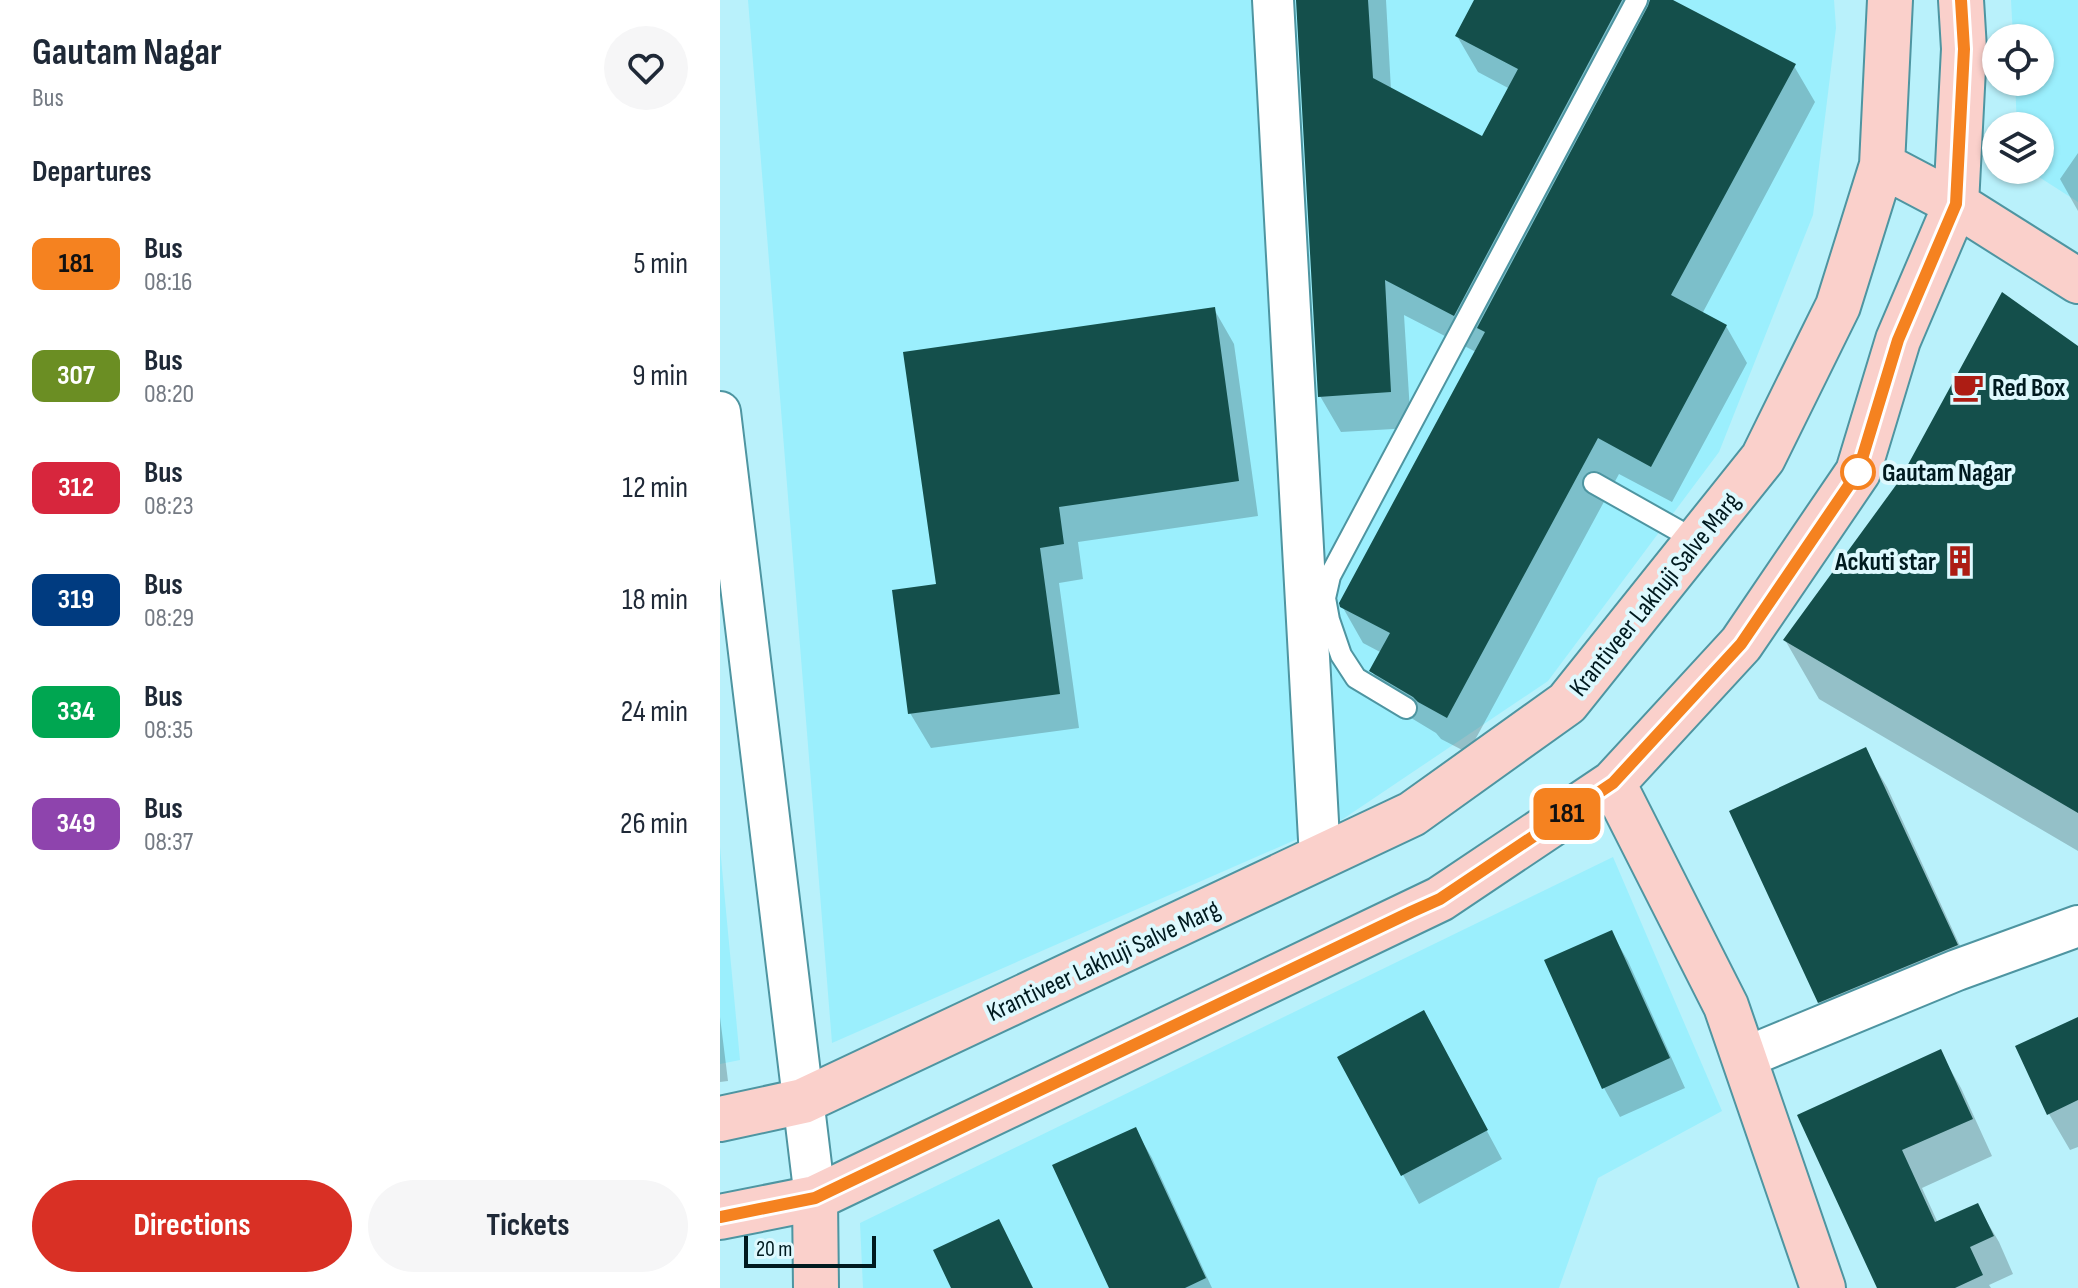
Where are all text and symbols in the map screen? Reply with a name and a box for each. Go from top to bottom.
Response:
map controls [1982,24,2054,184]
button: locate [1982,24,2054,96]
button: heart [604,26,688,110]
text: Gautam Nagar [32,30,222,75]
text: Bus [32,83,64,114]
button: layers [1982,112,2054,184]
text: Departures [32,154,152,190]
text: Bus [144,231,183,267]
text: 5 min [634,246,688,282]
text: 181 [58,247,94,280]
text: 08:16 [144,267,192,298]
text: Bus [144,343,183,379]
text: 9 min [632,358,688,394]
text: 307 [57,359,95,392]
cafe icon: Red Box [1951,370,1985,404]
place label: Red Box [1992,373,2065,404]
text: 08:20 [144,379,194,410]
text: Bus [144,455,183,491]
marker: Gautam Nagar [1841,455,1875,489]
place label: Gautam Nagar [1882,458,2012,489]
text: 12 min [622,470,688,506]
text: 312 [58,471,94,504]
street label: Krantiveer Lakhuji Salve Marg [1563,487,1747,703]
text: 08:23 [144,491,194,522]
building icon: Ackuti star [1943,544,1977,578]
place label: Ackuti star [1834,547,1936,578]
text: Bus [144,567,183,603]
text: 18 min [622,582,688,618]
text: 319 [58,583,94,616]
text: 08:29 [144,603,194,634]
text: Bus [144,679,183,715]
text: 24 min [621,694,688,730]
text: 334 [57,695,95,728]
text: 08:35 [144,715,193,746]
line badge: 181 [1521,788,1613,840]
text: Bus [144,791,183,827]
text: 181 [1549,797,1585,830]
text: 26 min [620,806,688,842]
text: 349 [57,807,95,840]
text: 08:37 [144,827,193,858]
street label: Krantiveer Lakhuji Salve Marg [982,894,1225,1029]
button: Directions [32,1180,352,1272]
button: Tickets [368,1180,688,1272]
scale bar [744,1232,876,1268]
text: 20 m [756,1236,793,1263]

